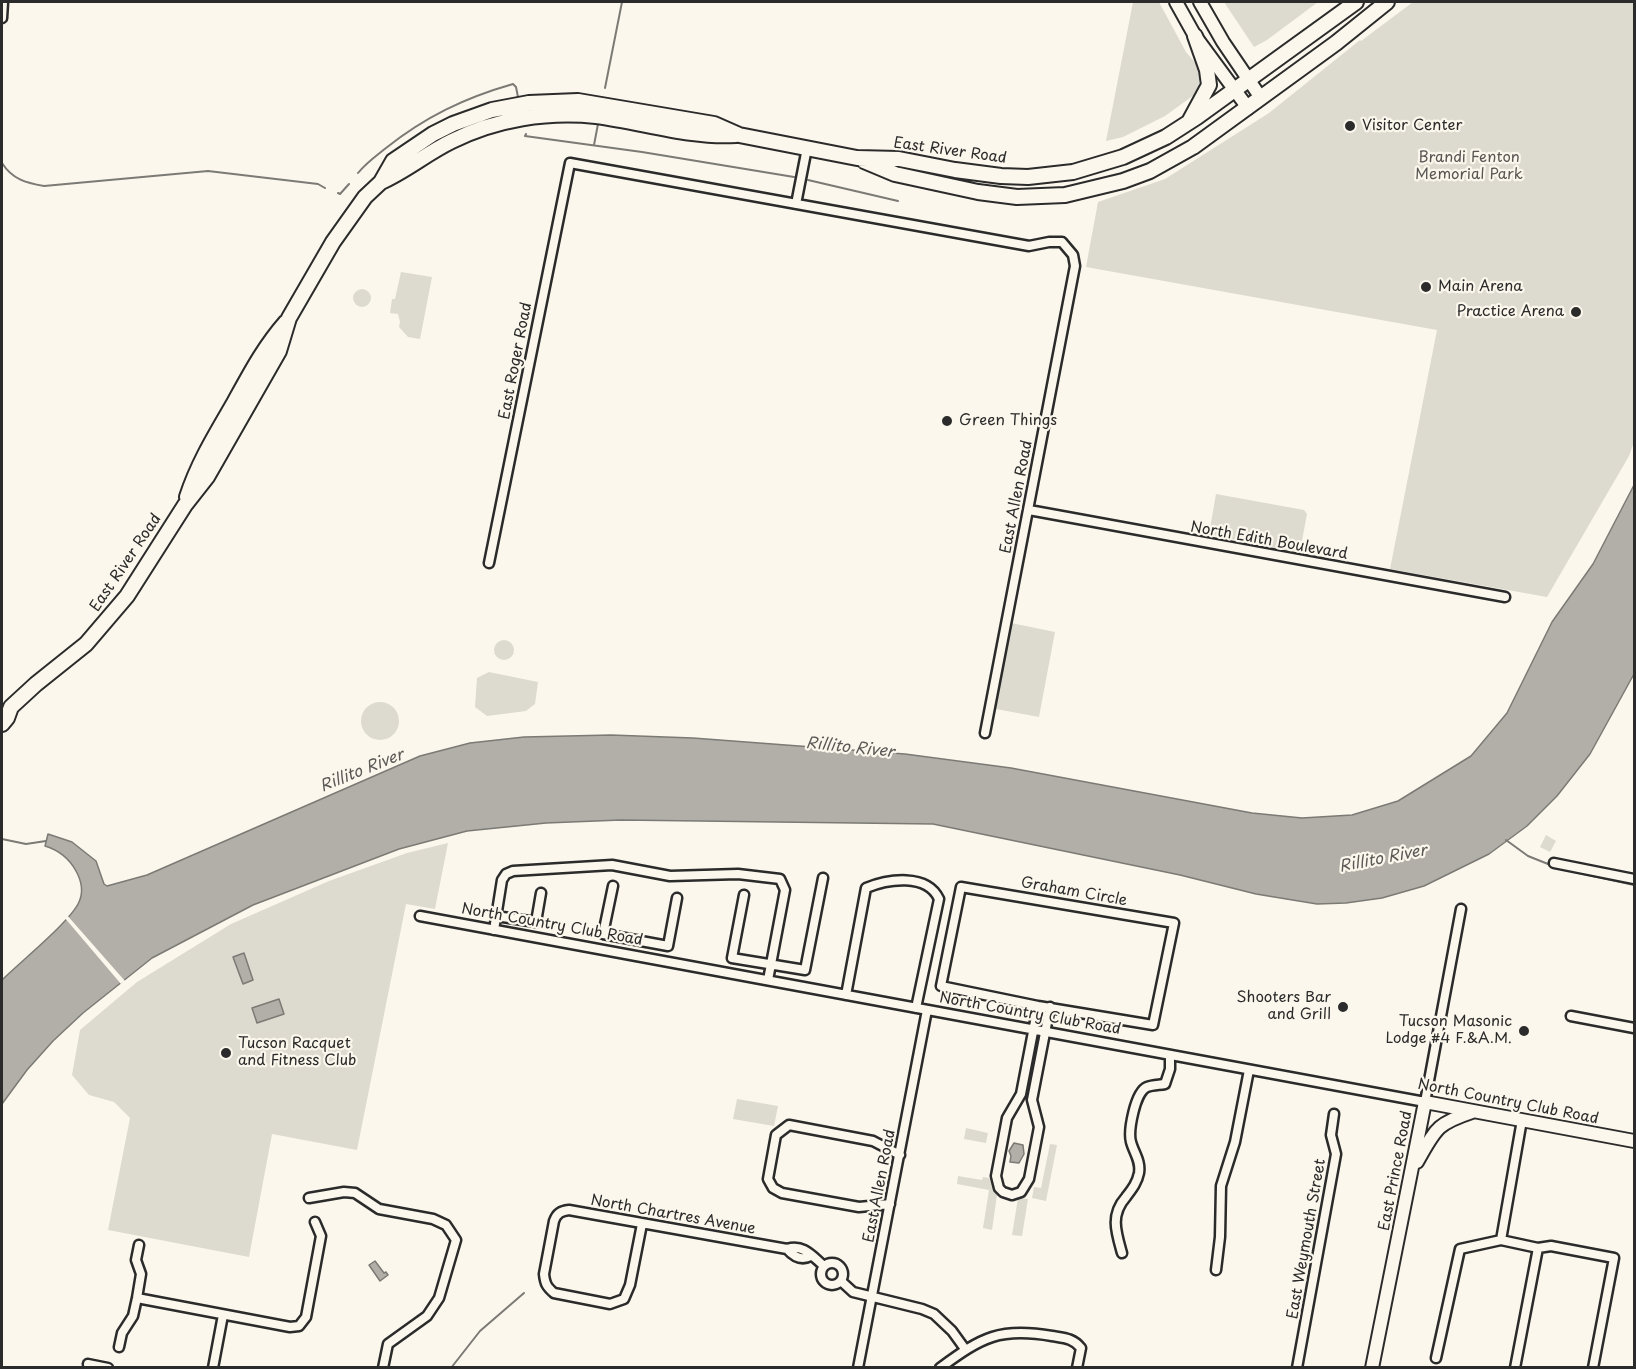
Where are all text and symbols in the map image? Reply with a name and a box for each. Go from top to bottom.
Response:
place label: Visitor Center [1362,117,1462,135]
marker: Visitor Center [1343,119,1357,133]
street label: East River Road [892,134,1008,168]
park label: Brandi Fenton Memorial Park [1415,149,1523,184]
place label: Main Arena [1438,278,1523,296]
marker: Main Arena [1419,280,1433,294]
street label: East Roger Road [496,301,536,421]
place label: Practice Arena [1457,303,1564,321]
marker: Practice Arena [1569,305,1583,319]
place label: Green Things [959,412,1057,430]
marker: Green Things [940,414,954,428]
street label: East Allen Road [997,439,1037,555]
street label: East River Road [87,511,165,615]
street label: North Edith Boulevard [1189,518,1349,564]
water label: Rillito River [805,734,895,762]
water label: Rillito River [317,746,407,796]
water label: Rillito River [1338,841,1428,877]
street label: Graham Circle [1019,874,1129,910]
street label: North Country Club Road [460,900,644,950]
street label: North Country Club Road [938,989,1122,1039]
place label: Shooters Bar and Grill [1237,989,1331,1024]
marker: Shooters Bar and Grill [1336,1000,1350,1014]
place label: Tucson Masonic Lodge #4 F.&A.M. [1385,1013,1512,1048]
marker: Tucson Masonic Lodge #4 F.&A.M. [1517,1024,1531,1038]
place label: Tucson Racquet and Fitness Club [238,1035,356,1070]
marker: Tucson Racquet and Fitness Club [219,1046,233,1060]
street label: North Country Club Road [1416,1076,1600,1128]
street label: East Prince Road [1376,1109,1416,1233]
street label: East Allen Road [860,1128,900,1244]
street label: East Weymouth Street [1284,1157,1330,1321]
street label: North Chartres Avenue [589,1192,757,1238]

